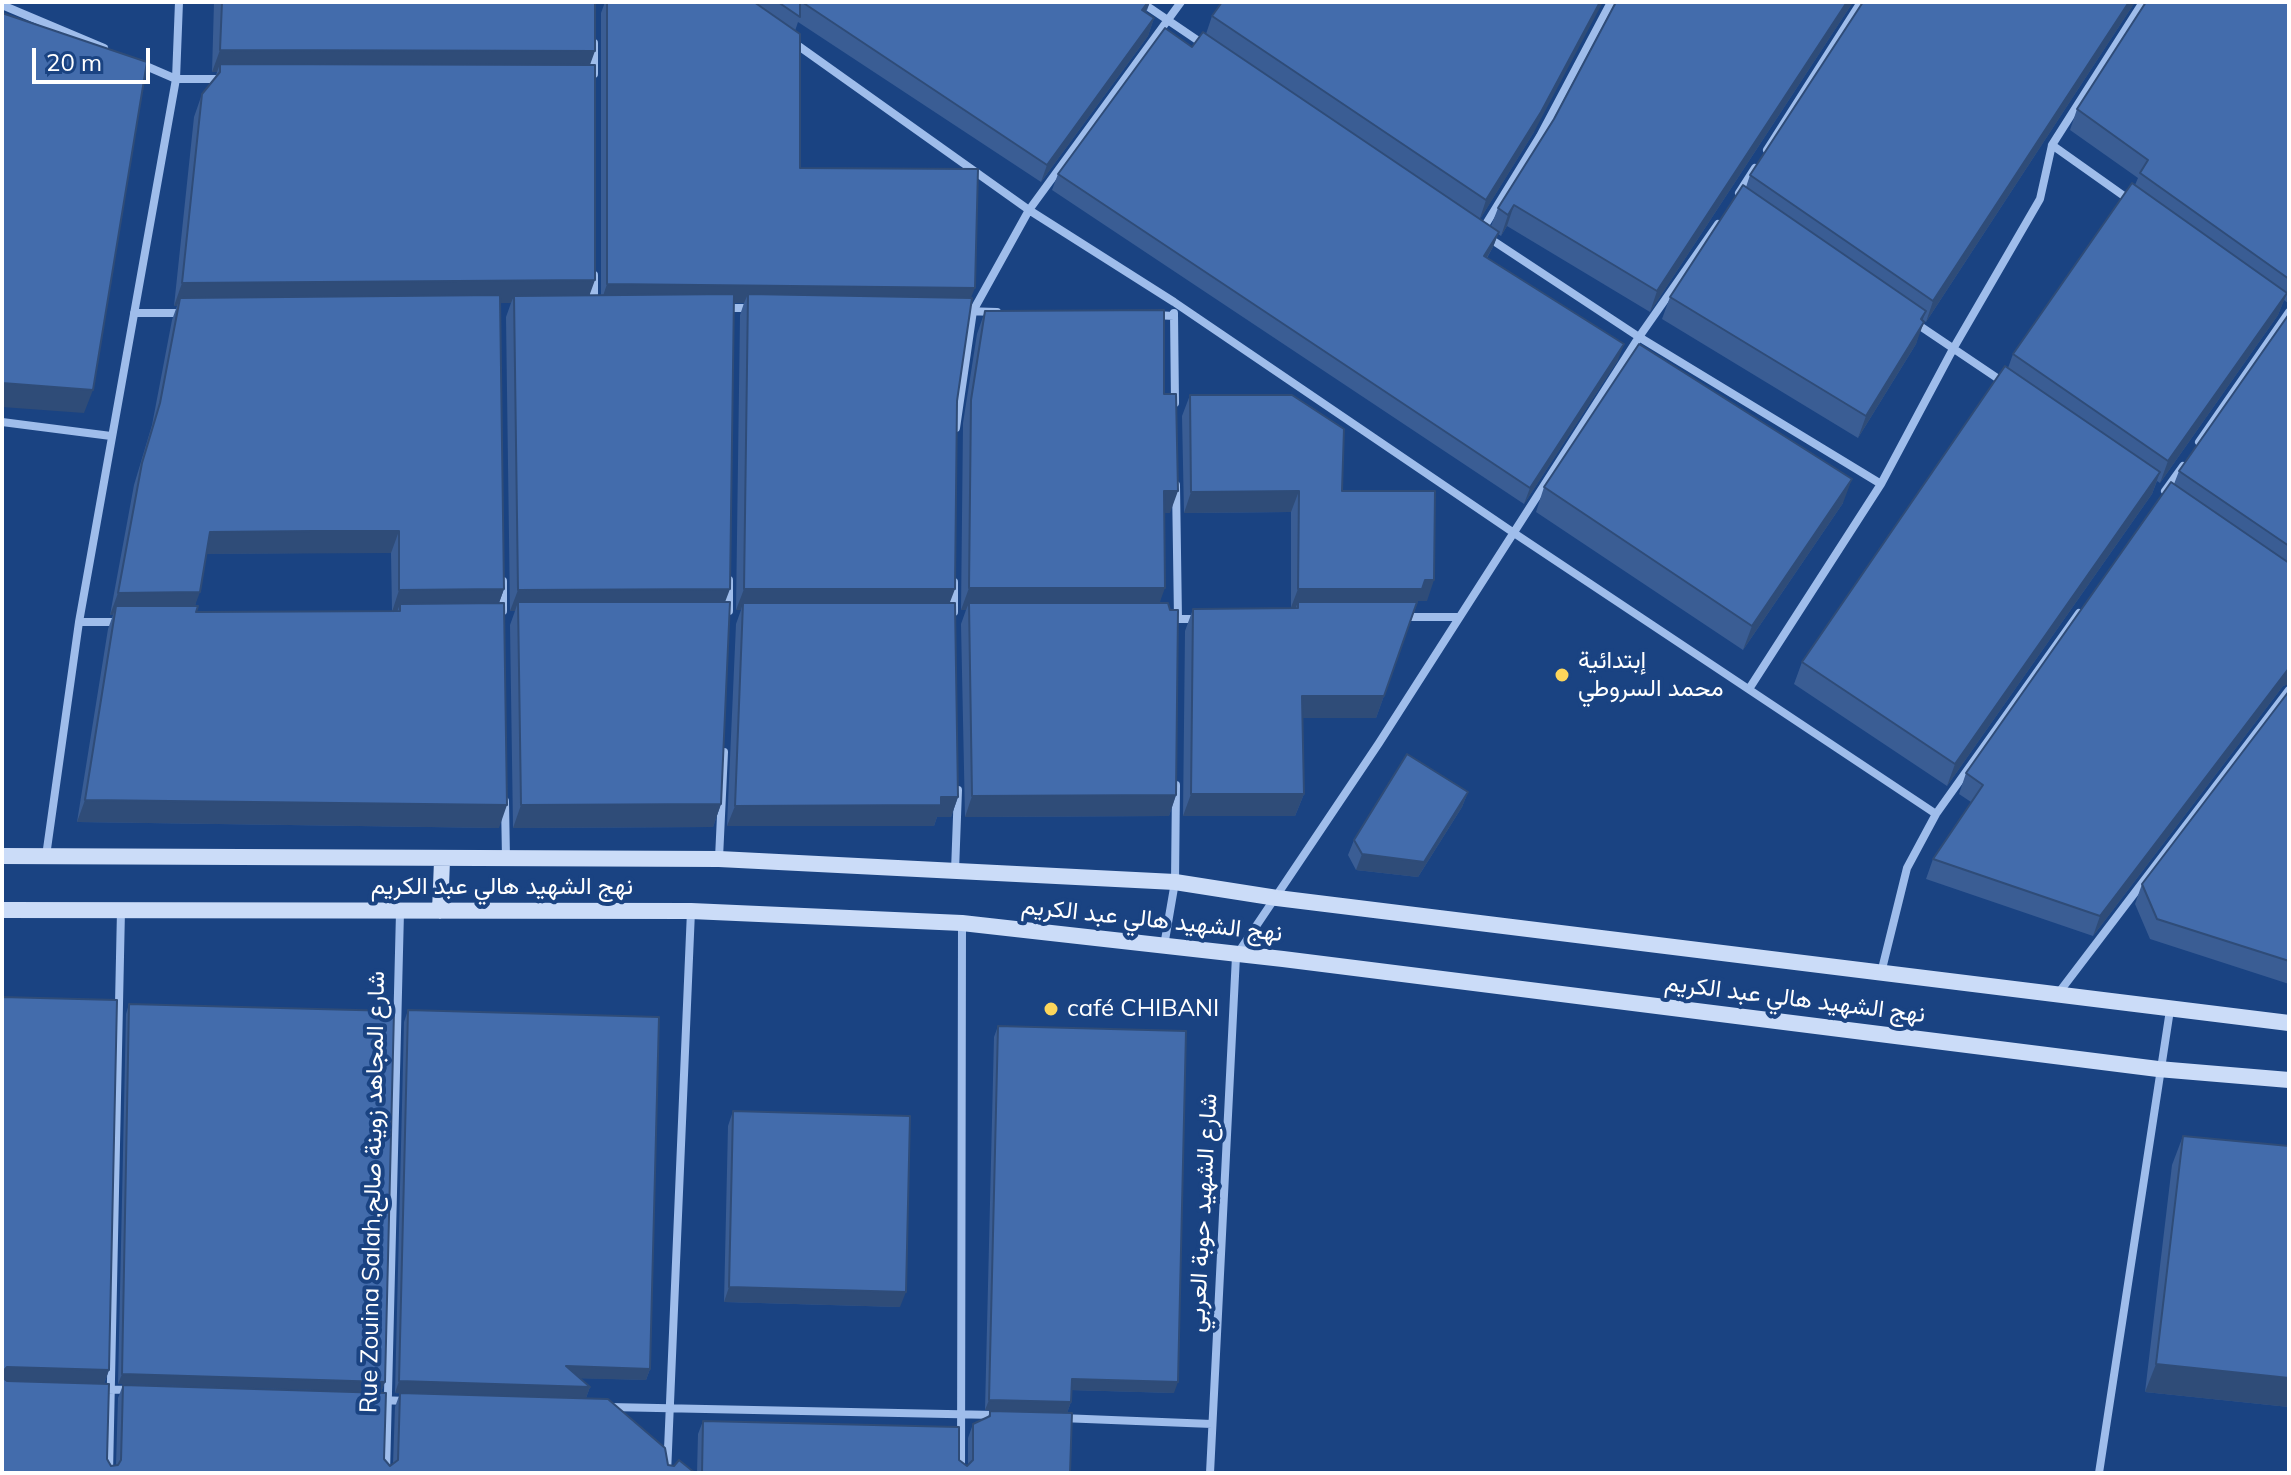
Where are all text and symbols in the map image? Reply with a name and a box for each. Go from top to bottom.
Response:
scale bar [36,32,154,82]
text: 20 m [46,47,102,77]
place label: إبتدائية محمد السروطي [1578,647,1723,703]
marker: إبتدائية محمد السروطي [1553,666,1571,684]
street label: نهج الشهيد هالي عبد الكريم [371,873,633,901]
street label: نهج الشهيد هالي عبد الكريم [1020,892,1284,948]
street label: نهج الشهيد هالي عبد الكريم [1663,969,1927,1029]
street label: Rue Zouina Salah,شارع المجاهد زوينة صالح [355,971,391,1413]
place label: café CHIBANI [1067,995,1219,1023]
marker: café CHIBANI [1042,1000,1060,1018]
street label: شارع الشهيد حوبة العربي [1182,1093,1224,1333]

